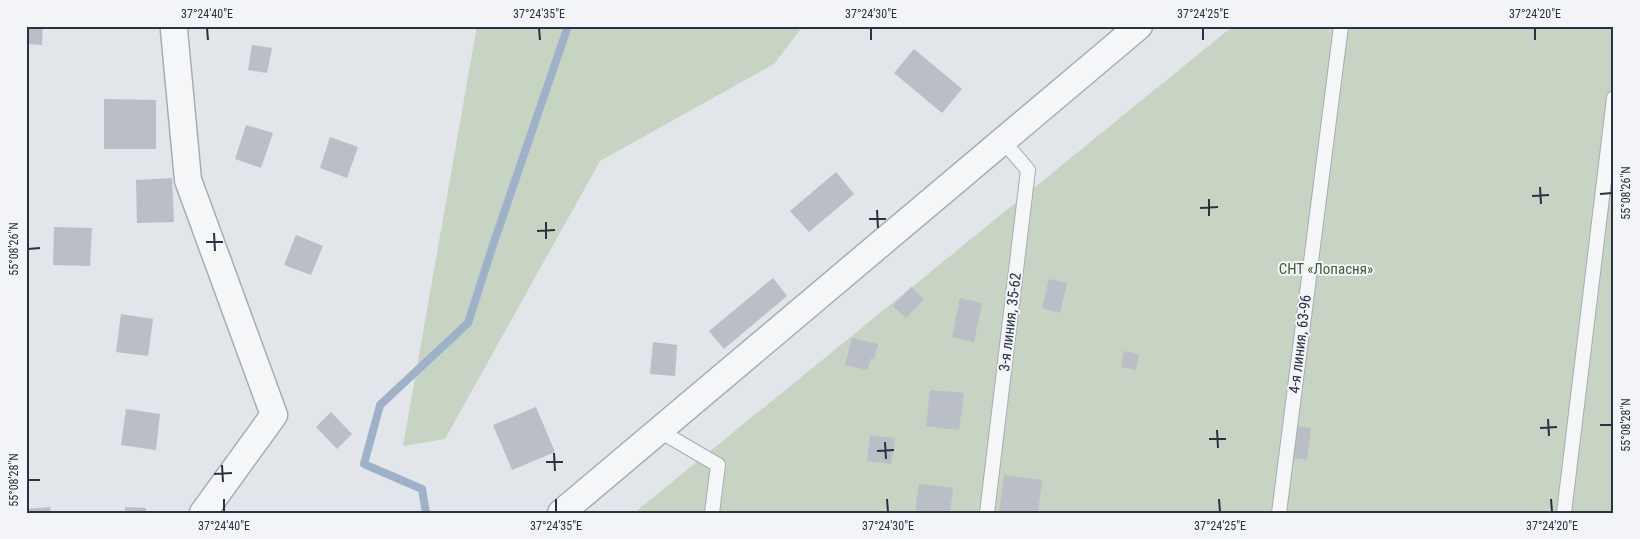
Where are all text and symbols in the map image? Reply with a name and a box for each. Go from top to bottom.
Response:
text: 37°24'40"E [181,7,233,21]
text: 37°24'35"E [513,7,565,21]
text: 37°24'30"E [845,7,897,21]
text: 37°24'25"E [1177,7,1229,21]
text: 37°24'20"E [1509,7,1561,21]
text: 55°08'26"N [1619,166,1633,220]
text: 55°08'26"N [7,222,21,276]
park label: СНТ «Лопасня» [1279,260,1373,278]
street label: 3-я линия, 35-62 [995,272,1025,372]
street label: 4-я линия, 63-96 [1285,294,1315,394]
text: 55°08'28"N [1619,398,1633,452]
text: 55°08'28"N [7,453,21,507]
text: 37°24'40"E [198,519,250,533]
text: 37°24'35"E [530,519,582,533]
text: 37°24'30"E [862,519,914,533]
text: 37°24'25"E [1194,519,1246,533]
text: 37°24'20"E [1526,519,1578,533]

